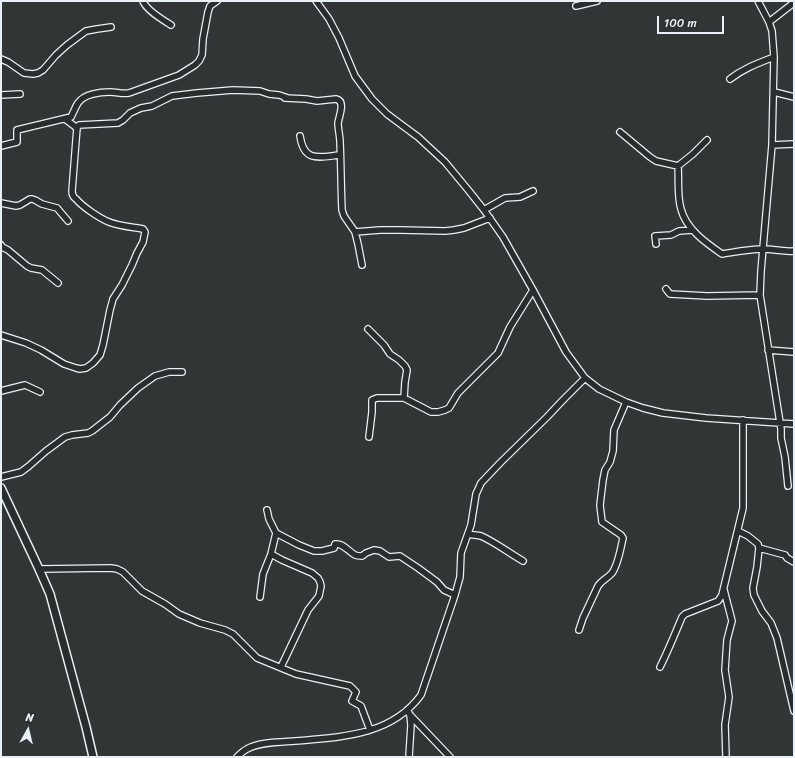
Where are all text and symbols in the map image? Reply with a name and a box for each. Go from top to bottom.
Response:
scale bar [659,8,726,34]
text: 100 m [664,12,697,34]
text: N [25,708,35,728]
north arrow [8,710,48,750]

